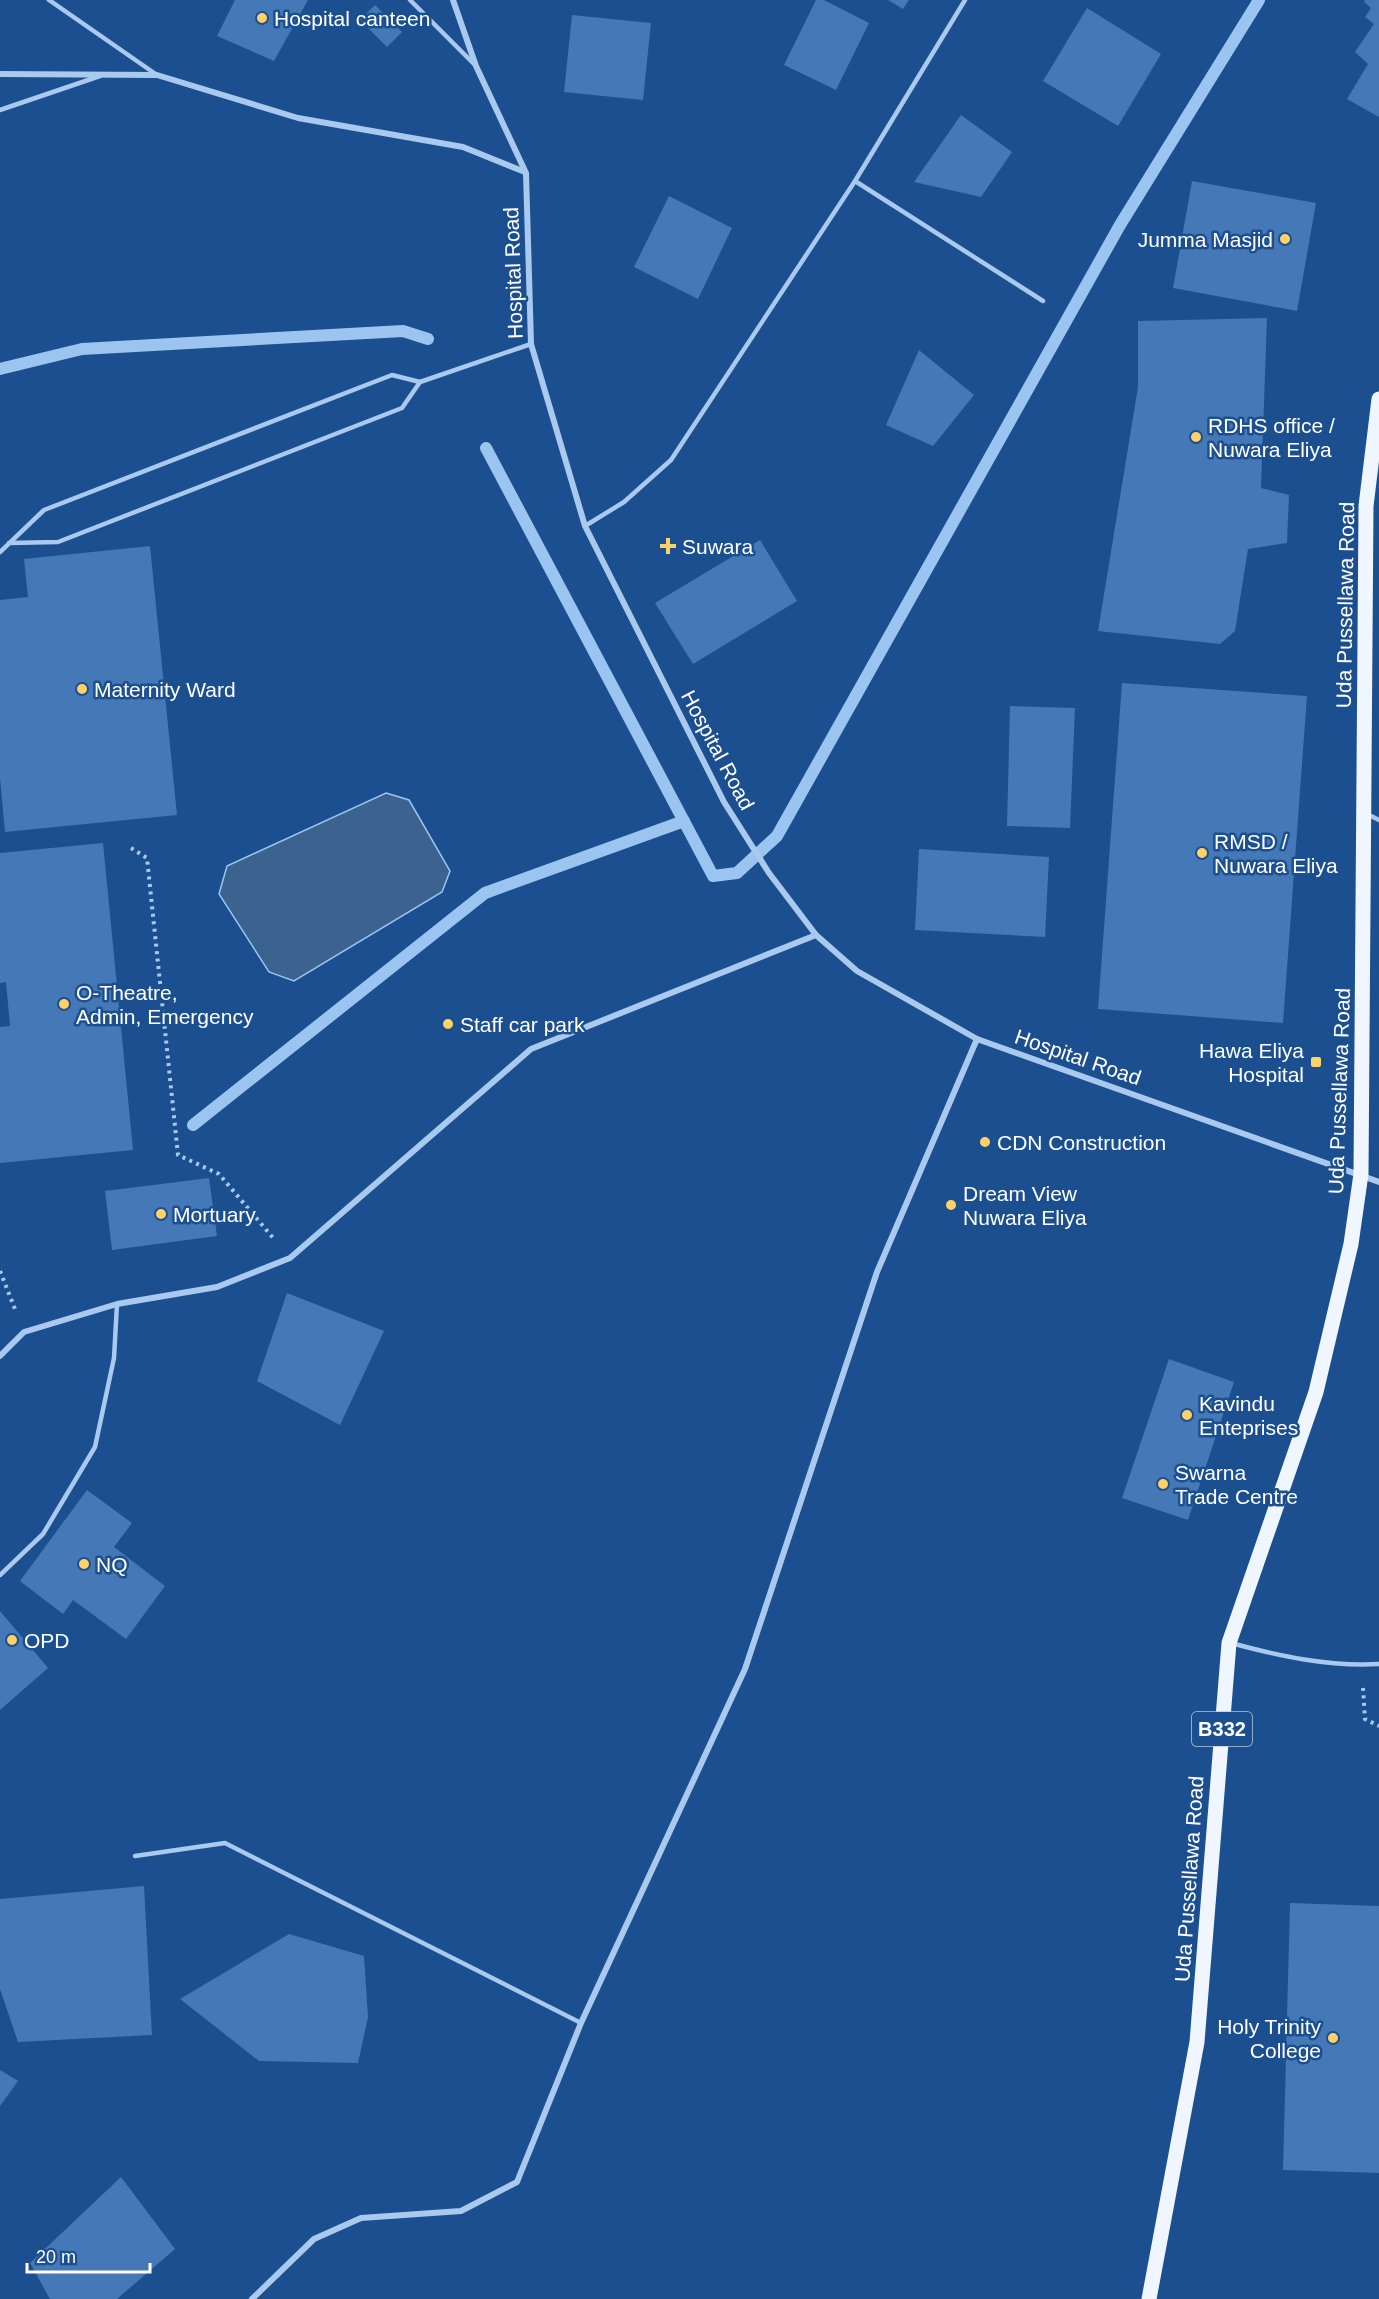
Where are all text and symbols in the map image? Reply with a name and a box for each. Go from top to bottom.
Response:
place label: Hospital canteen [274,7,430,30]
marker: Hospital canteen [255,11,269,25]
street label: Hospital Road [499,207,527,339]
place label: Jumma Masjid [1138,228,1273,251]
marker: Jumma Masjid [1278,232,1292,246]
place label: RDHS office / Nuwara Eliya [1208,414,1335,461]
marker: RDHS office / Nuwara Eliya [1189,430,1203,444]
street label: Uda Pussellawa Road [1332,502,1358,708]
place label: Suwara [682,535,754,558]
marker: Suwara [659,537,677,555]
place label: Maternity Ward [94,678,236,701]
marker: Maternity Ward [75,682,89,696]
street label: Hospital Road [677,686,759,814]
place label: RMSD / Nuwara Eliya [1214,830,1338,877]
marker: RMSD / Nuwara Eliya [1195,846,1209,860]
place label: O-Theatre, Admin, Emergency [76,981,254,1028]
street label: Uda Pussellawa Road [1324,987,1354,1195]
marker: O-Theatre, Admin, Emergency [57,997,71,1011]
place label: Staff car park [460,1013,585,1036]
marker: Staff car park [441,1017,455,1031]
street label: Hospital Road [1012,1025,1144,1089]
place label: Hawa Eliya Hospital [1199,1039,1304,1086]
marker: Hawa Eliya Hospital [1309,1055,1323,1069]
place label: CDN Construction [997,1131,1166,1154]
marker: CDN Construction [978,1135,992,1149]
place label: Dream View Nuwara Eliya [963,1182,1087,1229]
marker: Dream View Nuwara Eliya [944,1198,958,1212]
place label: Mortuary [173,1203,256,1226]
marker: Mortuary [154,1207,168,1221]
place label: Kavindu Enteprises [1199,1392,1298,1439]
marker: Kavindu Enteprises [1180,1408,1194,1422]
place label: Swarna Trade Centre [1175,1461,1298,1508]
marker: Swarna Trade Centre [1156,1477,1170,1491]
place label: NQ [96,1553,128,1576]
marker: NQ [77,1557,91,1571]
place label: OPD [24,1629,70,1652]
marker: OPD [5,1633,19,1647]
road number: B332 [1192,1712,1252,1746]
street label: Uda Pussellawa Road [1170,1775,1208,1983]
place label: Holy Trinity College [1217,2015,1321,2062]
marker: Holy Trinity College [1326,2031,1340,2045]
scale bar [27,2236,150,2274]
text: 20 m [36,2247,76,2267]

